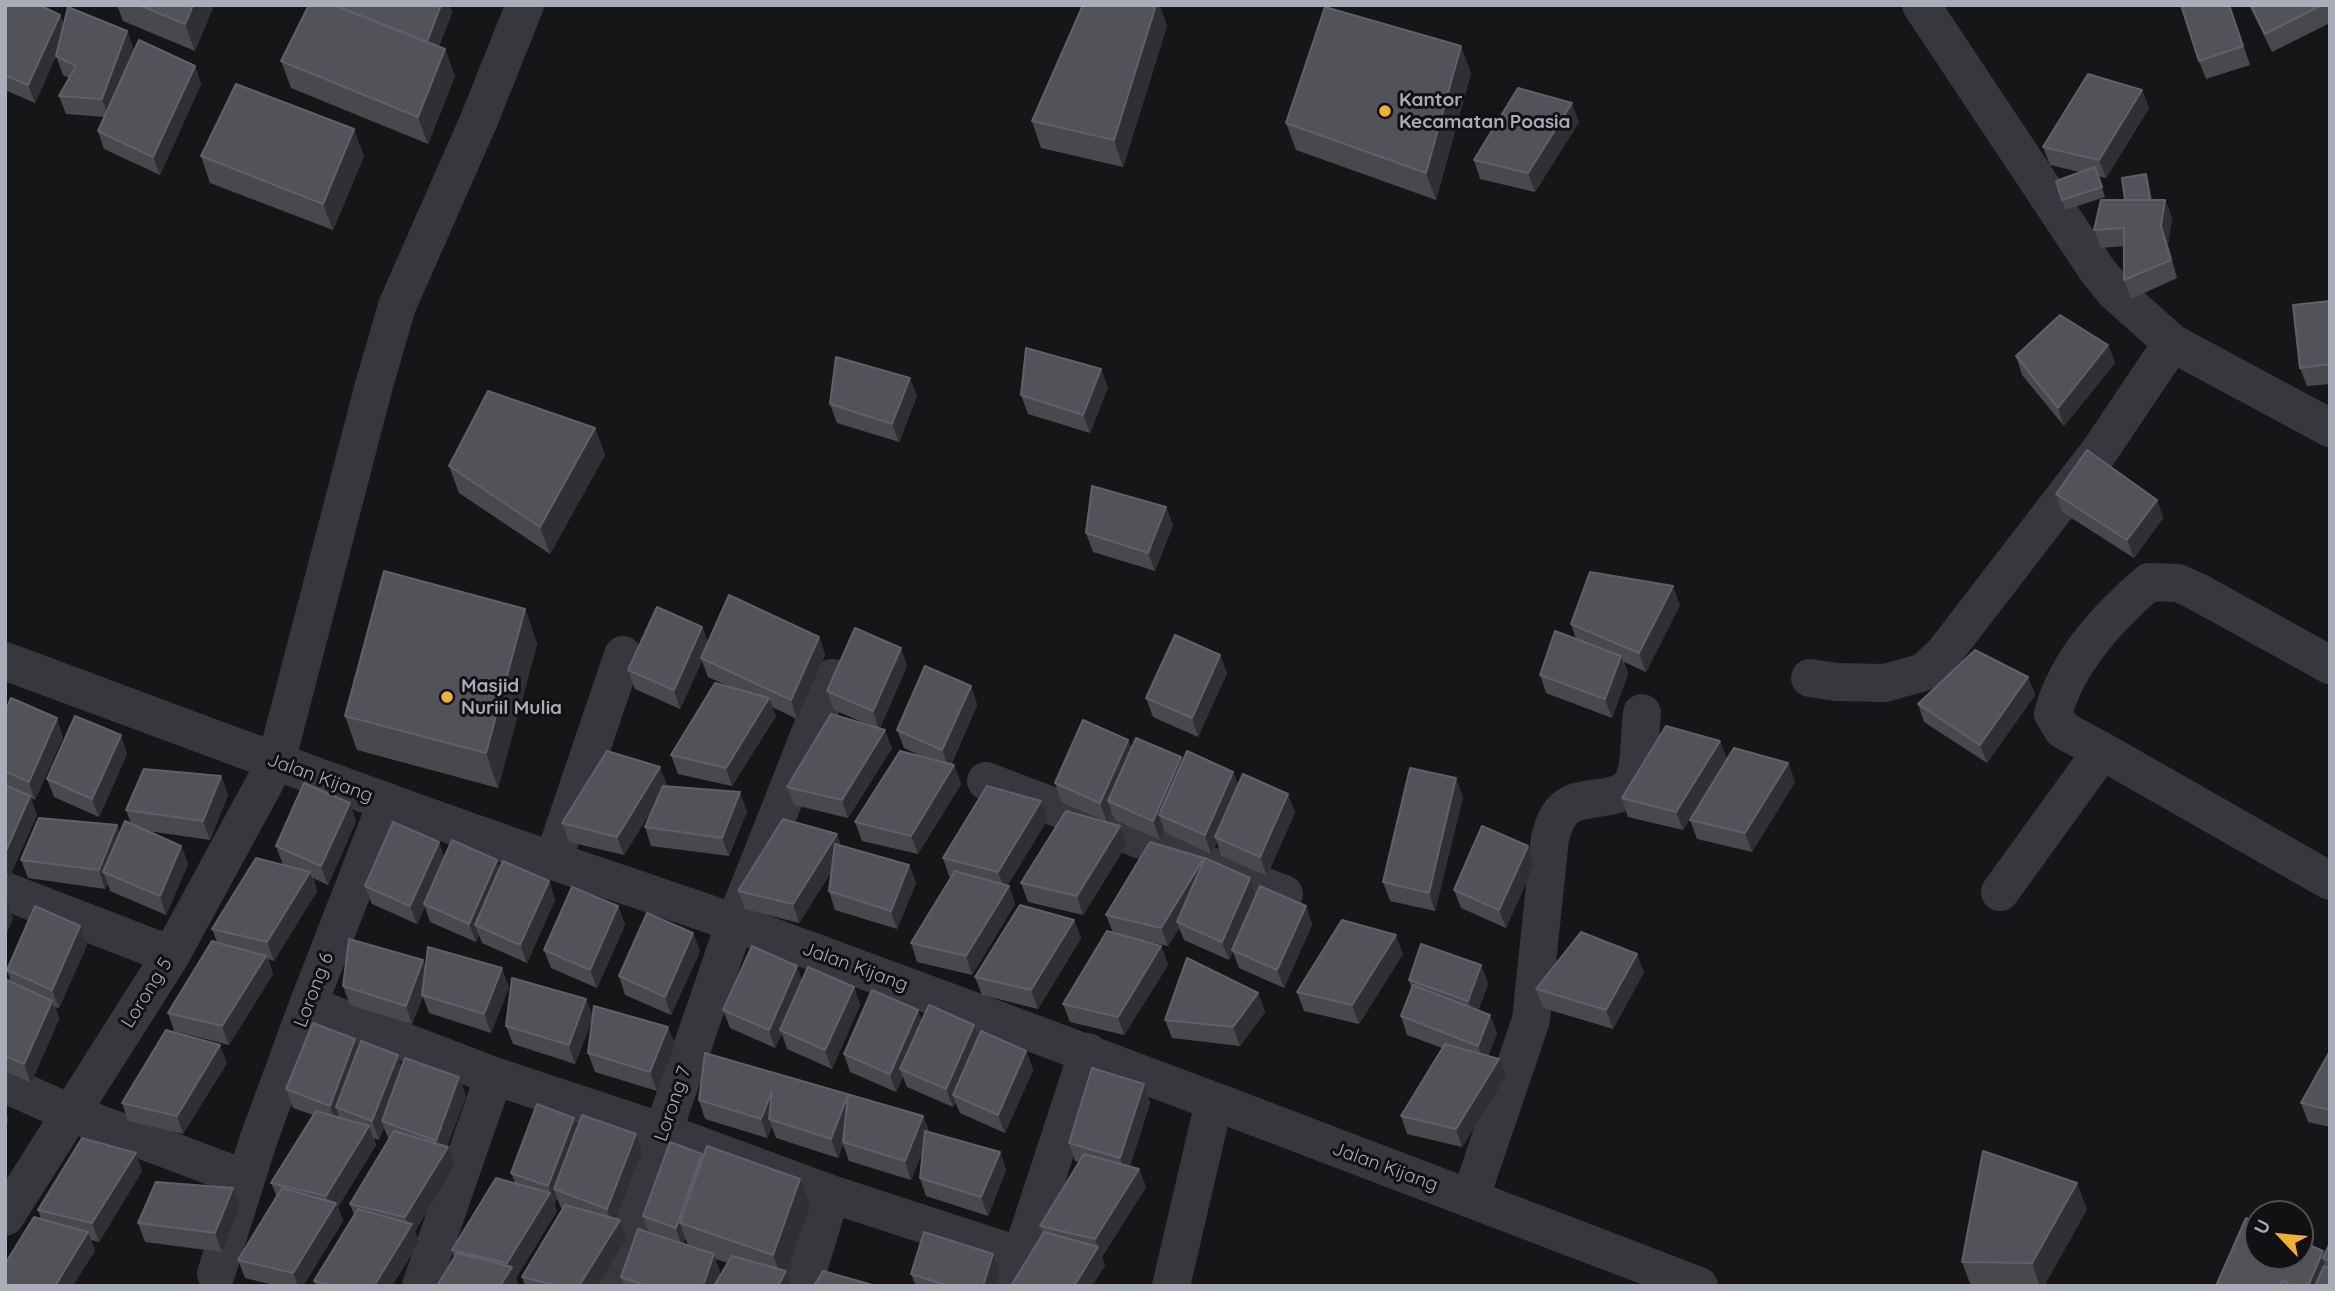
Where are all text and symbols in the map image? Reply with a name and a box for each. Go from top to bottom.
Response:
place label: Kantor Kecamatan Poasia [1399,89,1570,133]
marker: Kantor Kecamatan Poasia [1377,103,1393,119]
place label: Masjid Nuriil Mulia [461,675,562,719]
marker: Masjid Nuriil Mulia [439,689,455,705]
street label: Jalan Kijang [264,748,376,808]
street label: Jalan Kijang [799,937,911,997]
street label: Lorong 6 [289,949,339,1031]
street label: Lorong 5 [117,954,177,1032]
street label: Lorong 7 [650,1064,696,1144]
street label: Jalan Kijang [1329,1137,1441,1197]
north arrow [2244,1200,2314,1270]
text: U [2248,1215,2276,1238]

